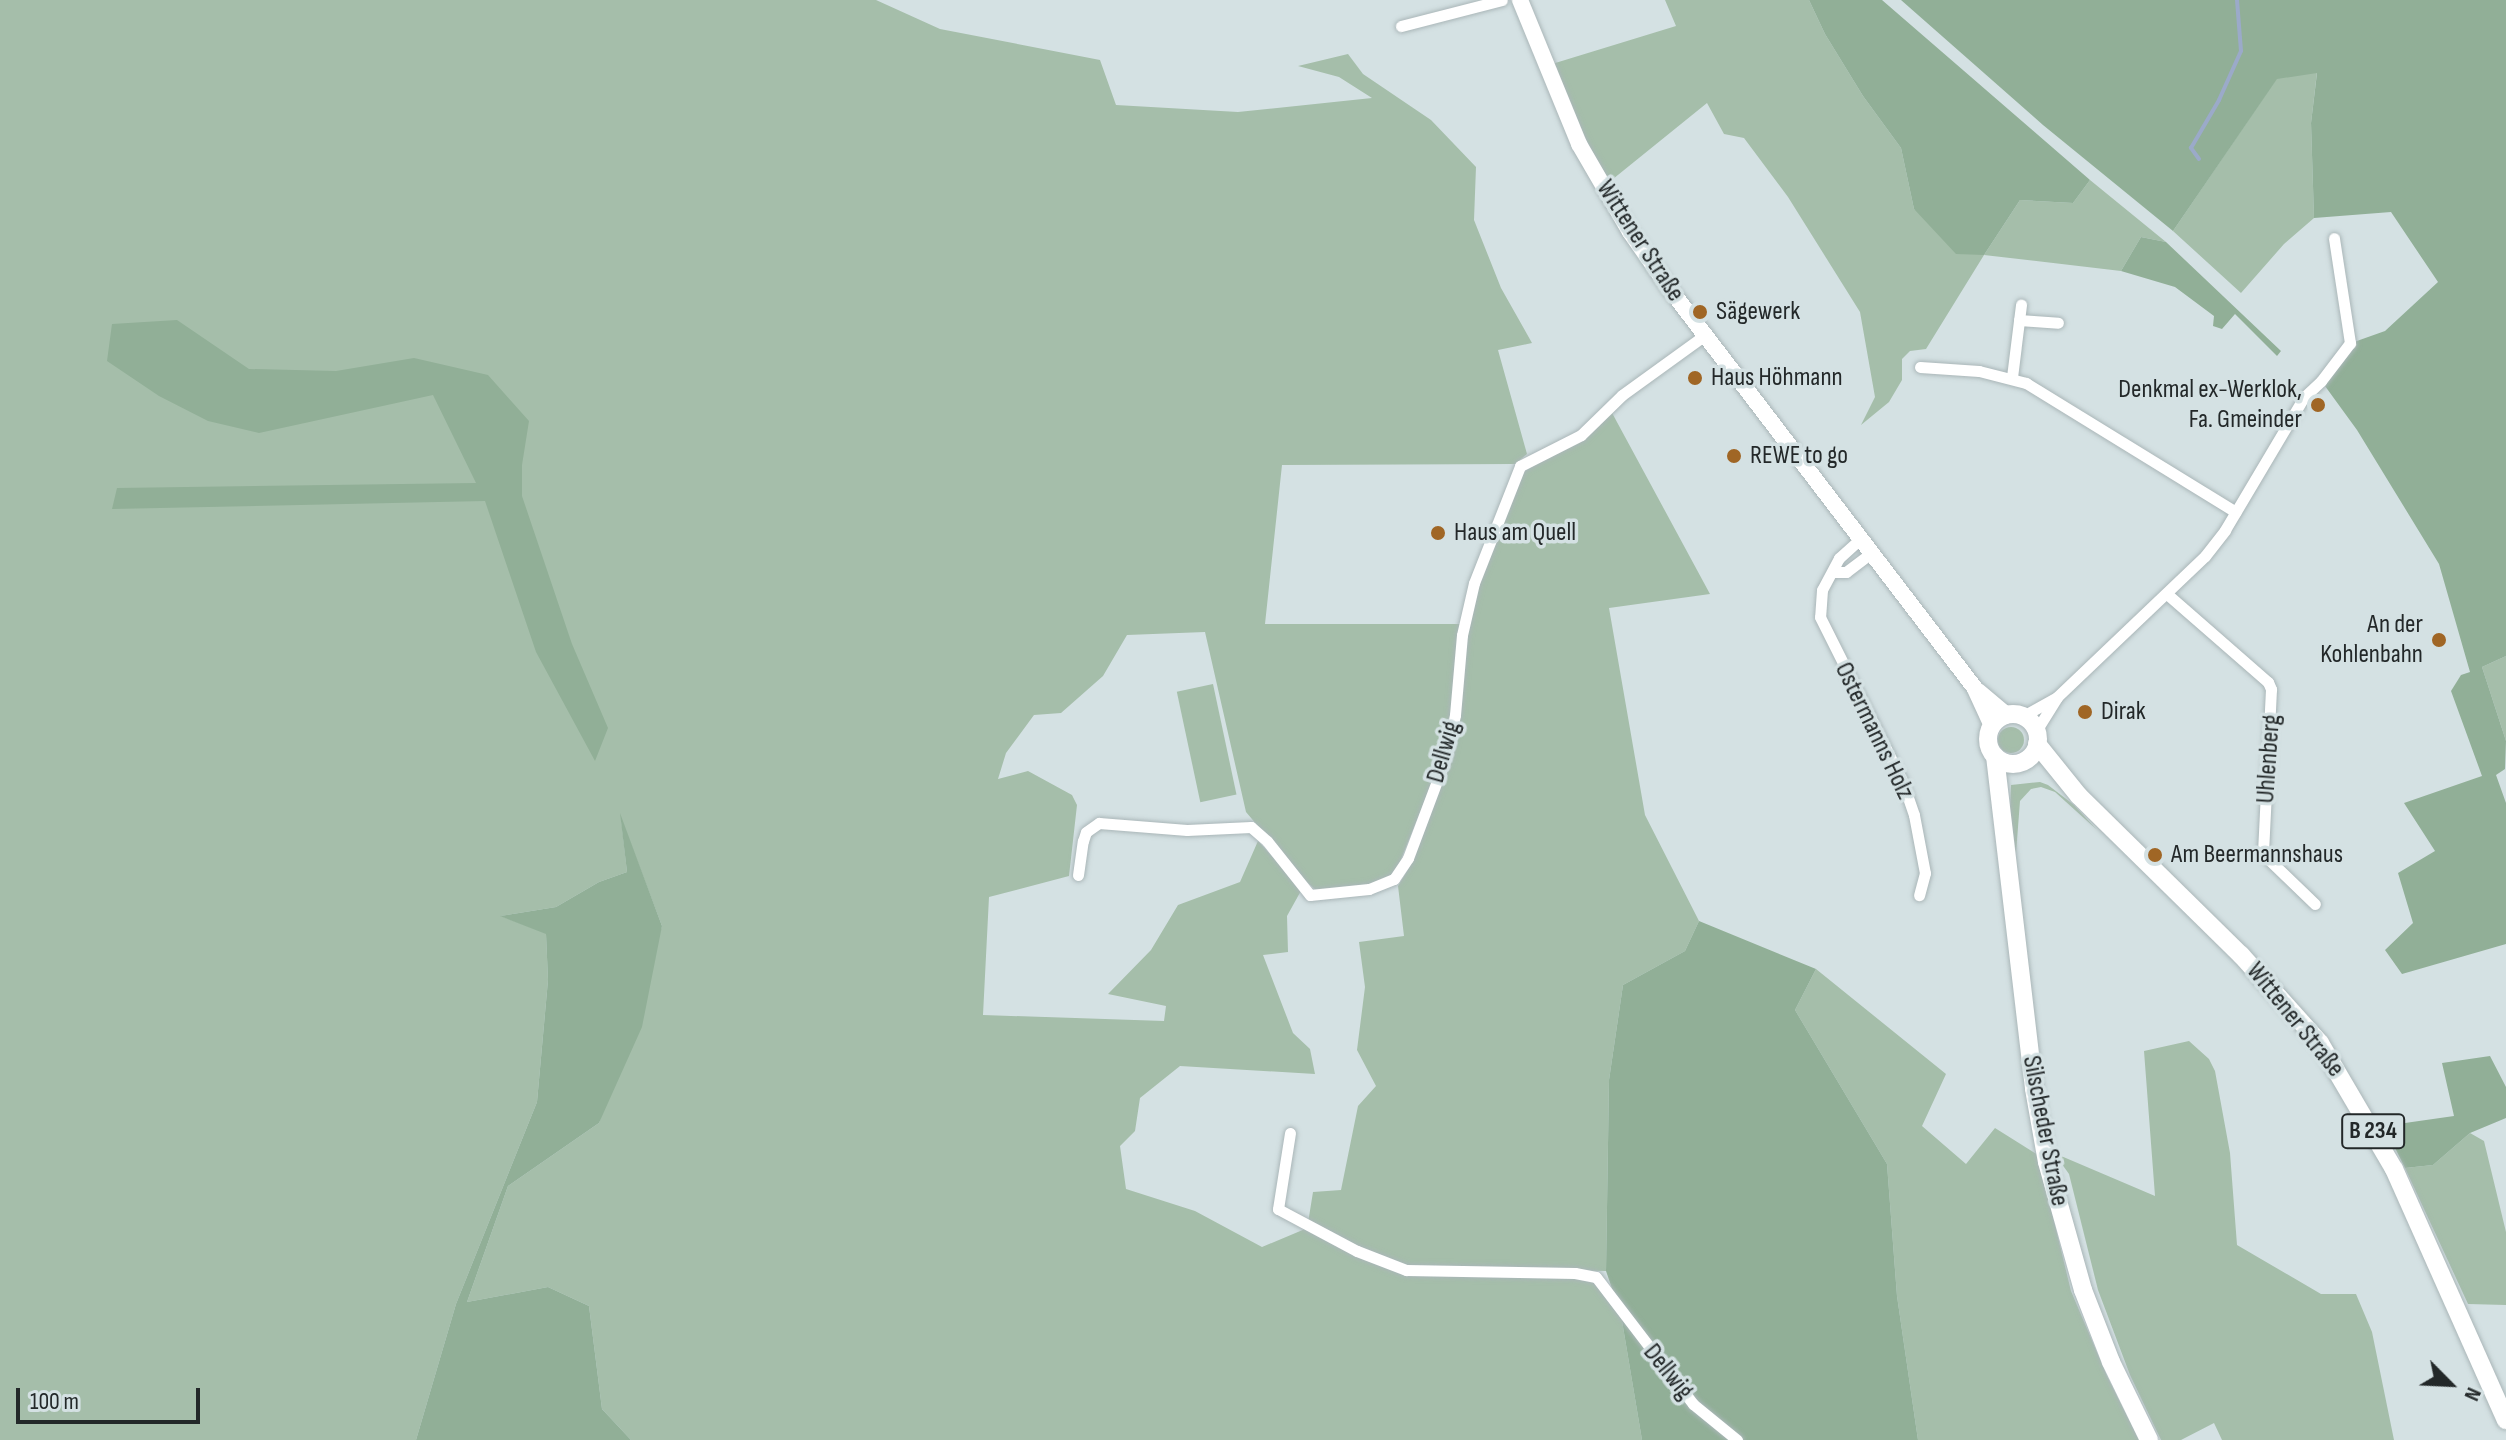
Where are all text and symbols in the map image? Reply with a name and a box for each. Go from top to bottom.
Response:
street label: Wittener Straße [1589,174,1691,308]
place label: Sägewerk [1716,296,1800,328]
marker: Sägewerk [1691,303,1709,321]
place label: Haus Höhmann [1711,362,1843,394]
marker: Haus Höhmann [1686,369,1704,387]
place label: Denkmal ex-Werklok, Fa. Gmeinder [2118,374,2302,436]
marker: Denkmal ex-Werklok, Fa. Gmeinder [2309,396,2327,414]
place label: REWE to go [1750,440,1848,472]
marker: REWE to go [1725,447,1743,465]
place label: Haus am Quell [1454,517,1576,549]
marker: Haus am Quell [1429,524,1447,542]
place label: An der Kohlenbahn [2320,609,2423,670]
marker: An der Kohlenbahn [2430,631,2448,649]
street label: Ostermanns Holz [1827,657,1921,805]
place label: Dirak [2101,696,2146,728]
marker: Dirak [2076,703,2094,721]
street label: Uhlenberg [2250,714,2288,804]
street label: Dellwig [1420,718,1468,786]
place label: Am Beermannshaus [2171,839,2343,871]
marker: Am Beermannshaus [2146,846,2164,864]
street label: Wittener Straße [2239,956,2351,1084]
street label: Silscheder Straße [2015,1053,2075,1209]
road number: B 234 [2341,1111,2405,1151]
street label: Dellwig [1636,1338,1700,1406]
north arrow [2410,1344,2490,1424]
scale bar [20,1372,204,1422]
text: N [2458,1383,2487,1405]
text: 100 m [30,1387,79,1416]

